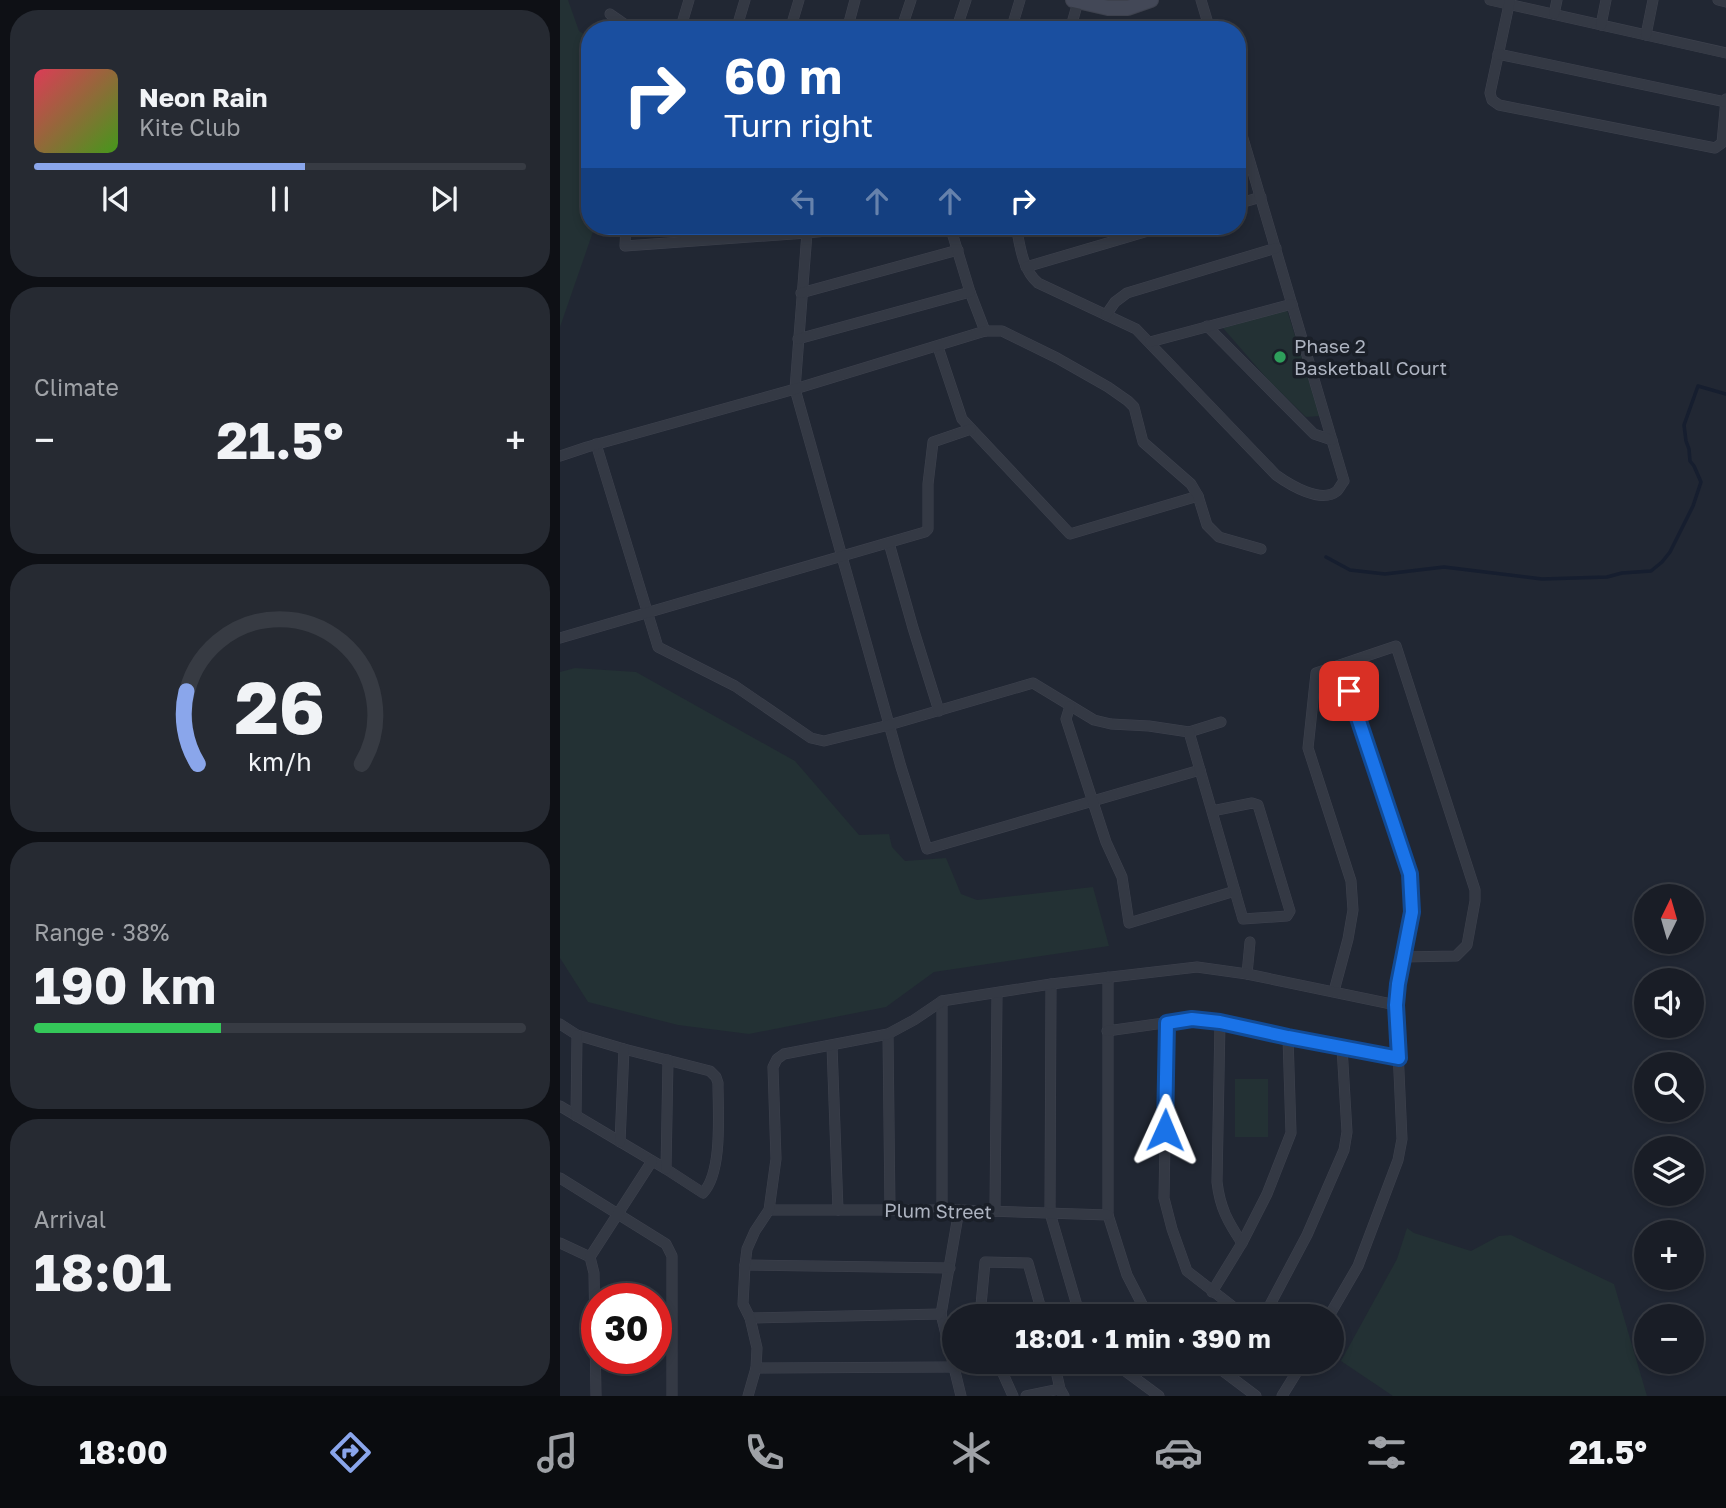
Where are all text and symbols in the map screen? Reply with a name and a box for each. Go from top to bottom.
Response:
text: 60 m [724,46,842,105]
icon: right [609,49,700,140]
text: Neon Rain [139,82,268,113]
text: Turn right [724,106,873,144]
text: Kite Club [139,113,240,141]
icon: previous [97,180,135,218]
icon: pause [261,180,299,218]
icon: next [425,180,463,218]
icon: left [785,182,823,220]
icon: ahead [858,182,896,220]
icon: ahead [931,182,969,220]
icon: right [1004,182,1042,220]
place label: Phase 2 Basketball Court [1294,334,1447,379]
marker: Phase 2 Basketball Court [1272,349,1288,365]
text: Climate [34,373,119,401]
text: 21.5° [216,408,344,470]
text: − [34,417,55,462]
text: + [505,417,526,462]
pin [1319,661,1379,721]
text: 26 [235,663,325,750]
icon: arrive [1330,672,1368,710]
text: km/h [248,746,312,777]
north arrow [1634,884,1704,954]
map controls [1634,884,1704,1374]
text: Range · 38% [34,918,169,946]
text: 190 km [34,953,216,1015]
button: sound [1634,968,1704,1038]
button: search [1634,1052,1704,1122]
position arrow [1128,1093,1202,1167]
button: layers [1634,1136,1704,1206]
street label: Plum Street [884,1198,992,1223]
text: Arrival [34,1205,106,1233]
button: + [1634,1220,1704,1290]
text: 18:01 [34,1240,171,1302]
speed limit sign: 30 [581,1283,672,1374]
button: − [1634,1304,1704,1374]
text: 18:01 · 1 min · 390 m [1015,1323,1271,1354]
icon: directions [326,1428,375,1477]
icon: music [533,1428,582,1477]
icon: phone [740,1428,789,1477]
icon: climate [947,1428,996,1477]
icon: car [1154,1428,1203,1477]
icon: filters [1362,1428,1411,1477]
text: 18:00 [79,1433,168,1471]
text: 21.5° [1569,1433,1647,1471]

